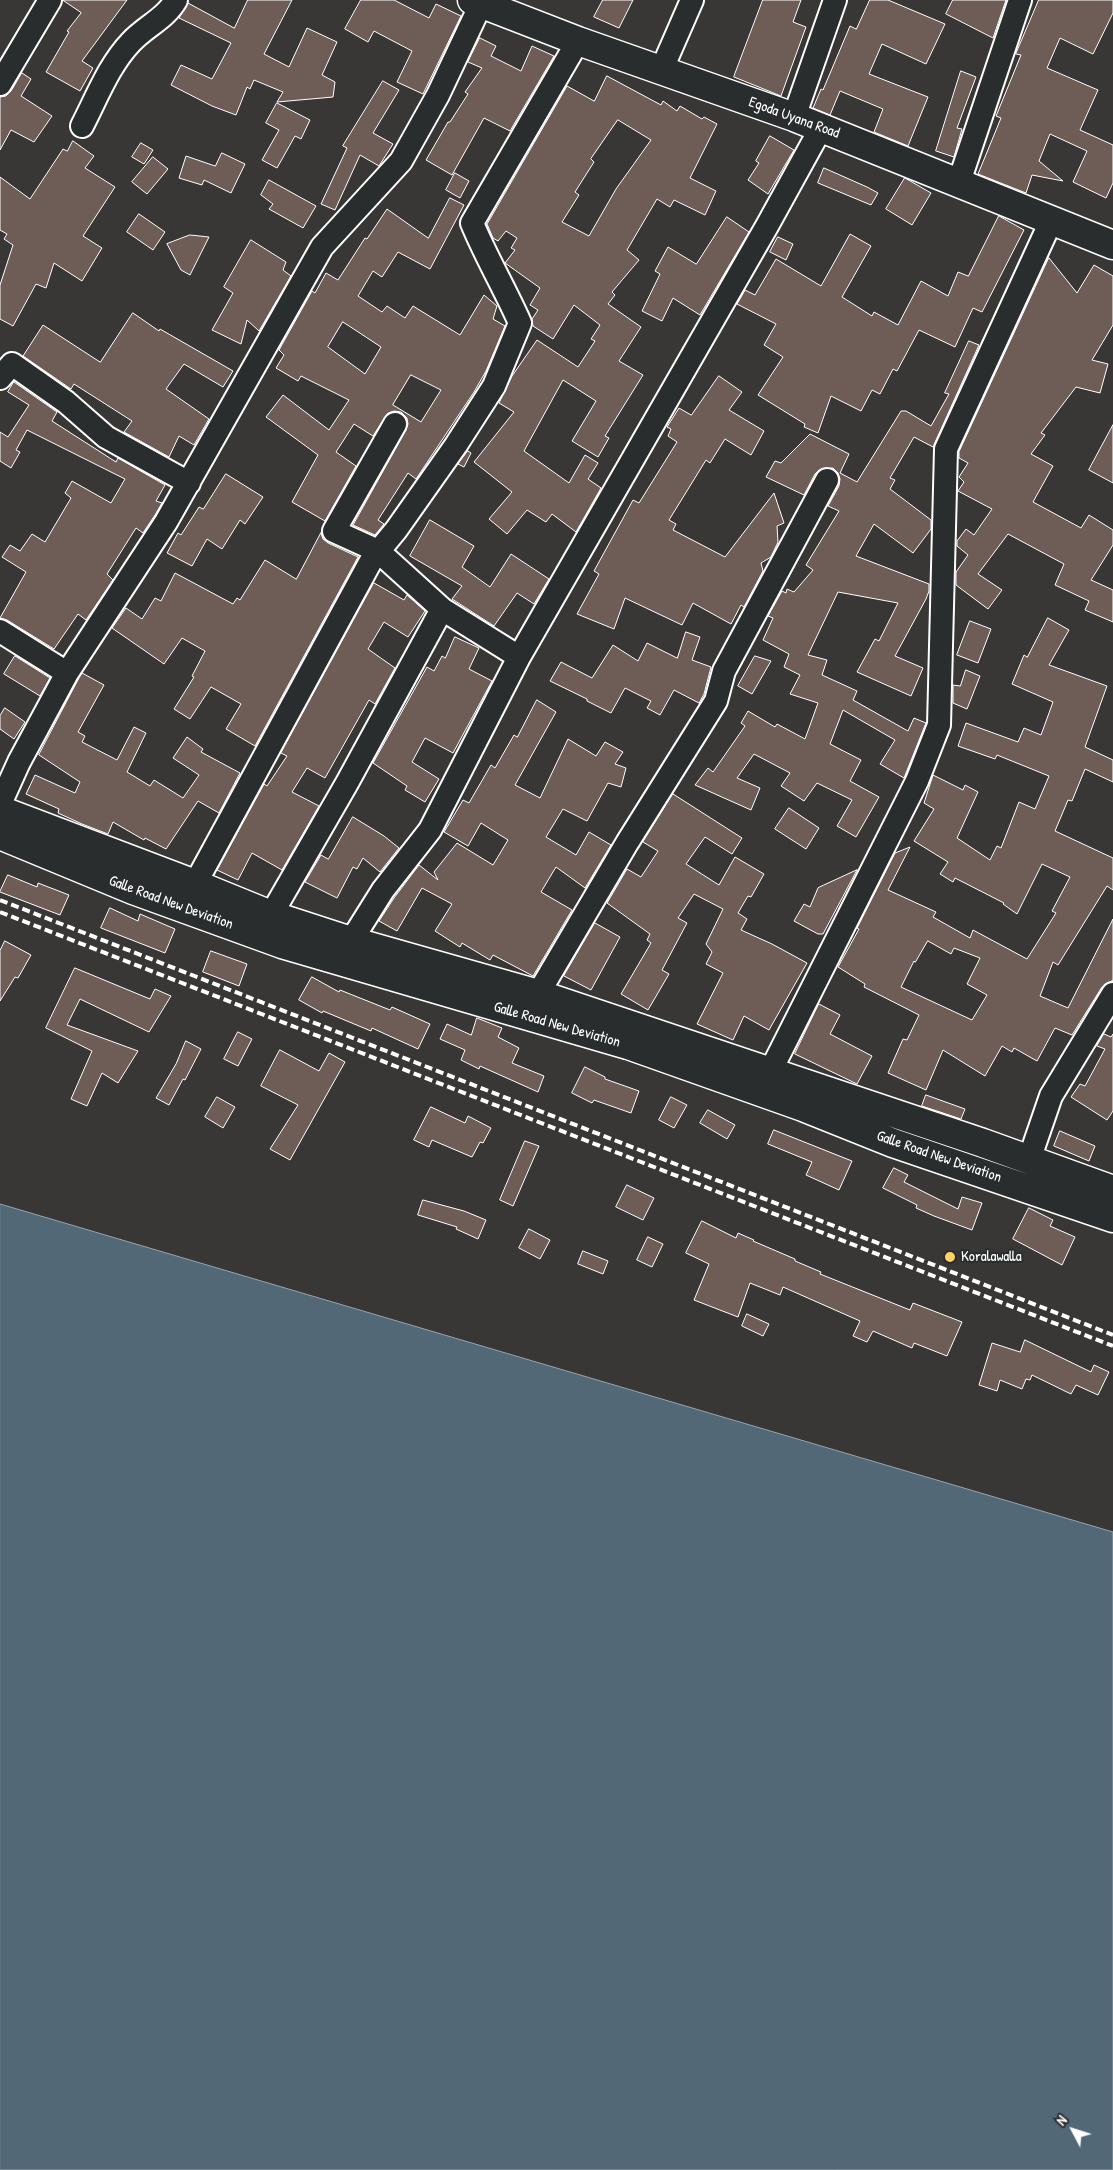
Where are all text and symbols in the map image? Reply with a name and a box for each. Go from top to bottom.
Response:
street label: Egoda Uyana Road [746,93,842,143]
street label: Galle Road New Deviation [106,872,236,934]
street label: Galle Road New Deviation [492,998,622,1052]
street label: Galle Road New Deviation [874,1127,1004,1187]
place label: Koralawalla [961,1248,1022,1266]
marker: Koralawalla [943,1250,957,1264]
north arrow [1048,2105,1098,2155]
text: N [1051,2111,1071,2129]

